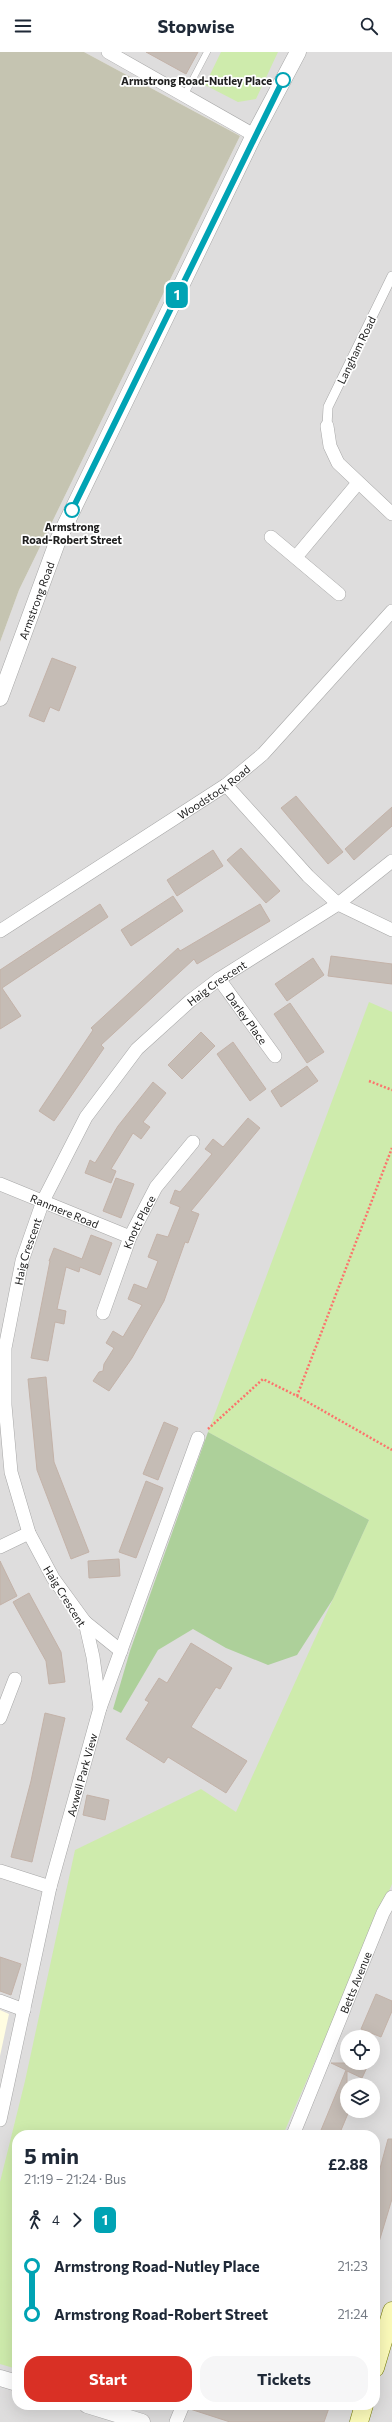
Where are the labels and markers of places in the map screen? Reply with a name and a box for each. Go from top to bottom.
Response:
marker: Armstrong Road-Nutley Place [275,72,291,88]
place label: Armstrong Road-Nutley Place [121,74,272,87]
marker: Armstrong Road-Robert Street [64,502,80,518]
place label: Armstrong Road-Robert Street [22,520,122,546]

